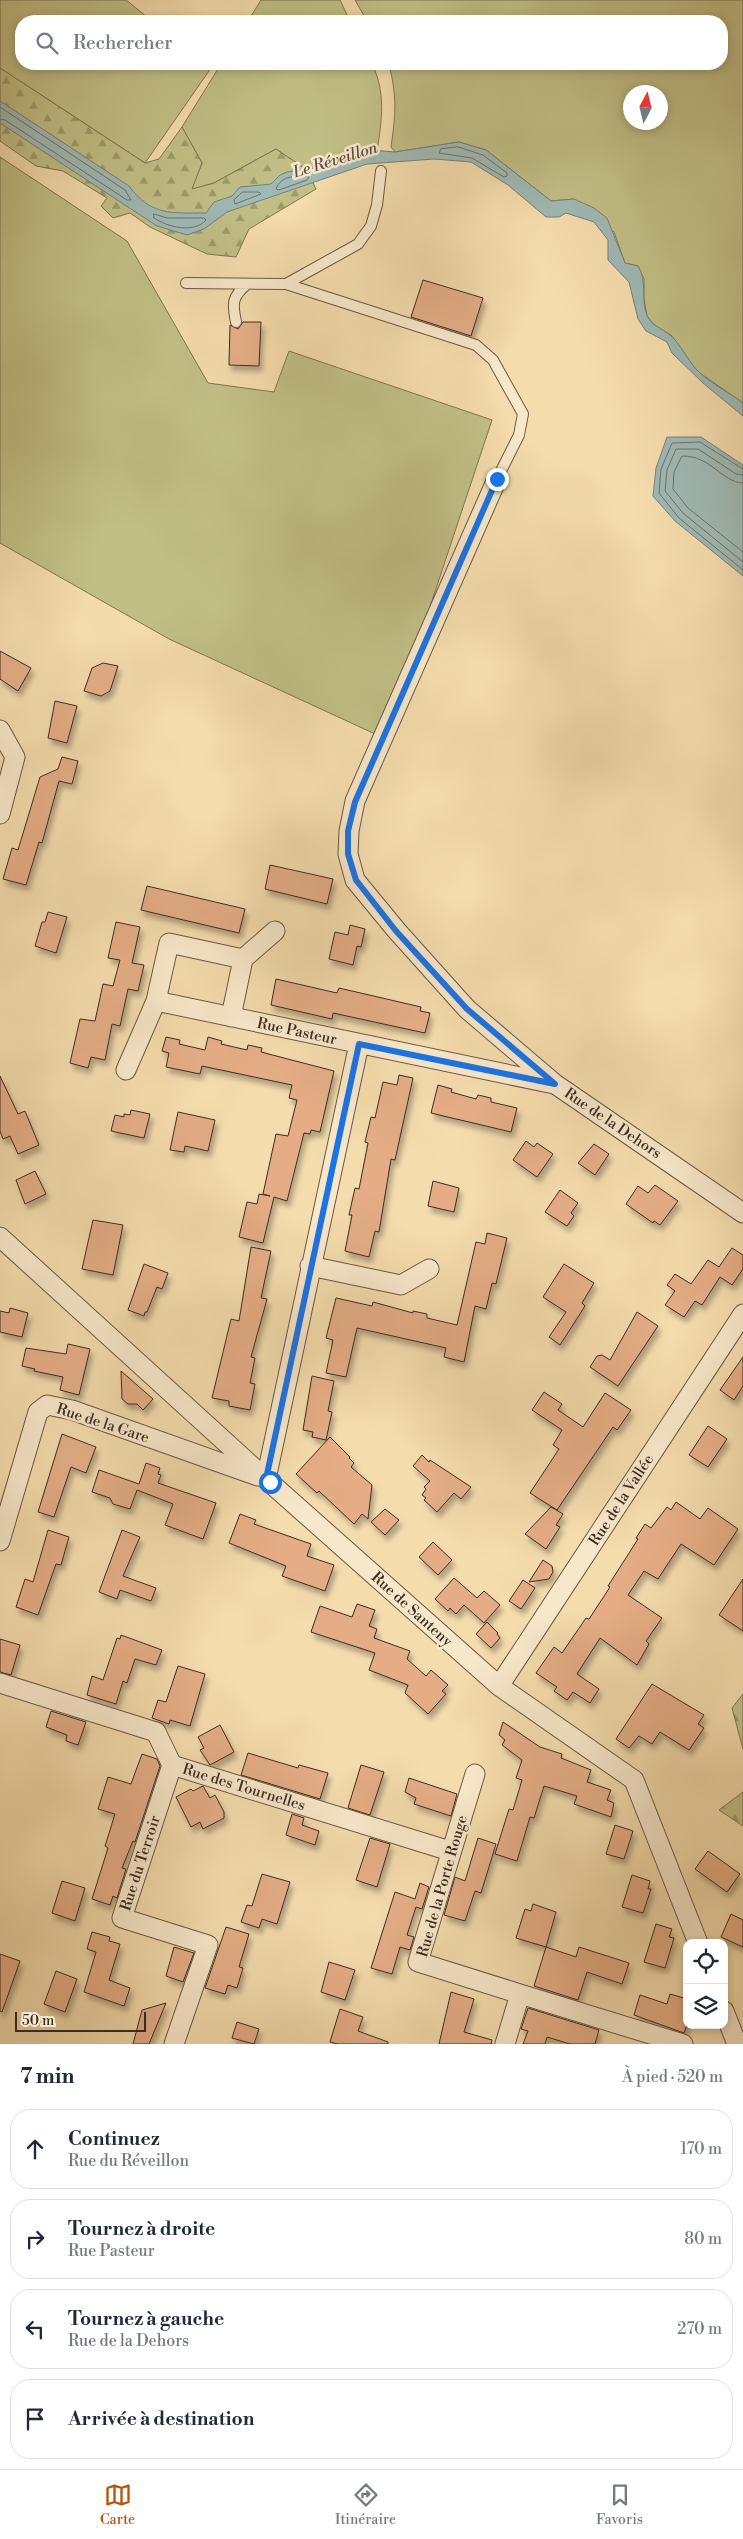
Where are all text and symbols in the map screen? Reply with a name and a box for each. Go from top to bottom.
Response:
search box [15,15,728,70]
icon: search [33,29,61,57]
text: Rechercher [73,31,172,55]
north arrow [623,85,668,130]
water label: Le Réveillon [290,137,381,183]
route end [486,468,509,491]
street label: Rue Pasteur [255,1014,339,1049]
street label: Rue de la Dehors [560,1084,665,1163]
street label: Rue de la Gare [54,1400,152,1447]
street label: Rue de la Vallée [585,1451,658,1549]
route start [259,1471,282,1494]
street label: Rue de Santeny [367,1568,457,1651]
street label: Rue des Tournelles [180,1760,308,1815]
street label: Rue du Terroir [116,1812,165,1913]
street label: Rue de la Porte Rouge [413,1813,472,1959]
map controls [683,1939,728,2029]
button: locate [683,1939,728,1984]
button: layers [683,1984,728,2029]
scale bar [15,2009,146,2032]
text: 50 m [22,2012,54,2030]
text: 7 min [20,2064,74,2090]
text: À pied · 520 m [622,2067,723,2087]
text: Continuez [68,2127,160,2151]
icon: ahead [21,2135,49,2163]
text: 170 m [680,2139,722,2159]
text: Rue du Réveillon [68,2151,189,2171]
text: Tournez à droite [68,2217,215,2241]
icon: right [21,2225,49,2253]
text: 80 m [684,2229,722,2249]
text: Rue Pasteur [68,2241,155,2261]
text: Tournez à gauche [68,2307,224,2331]
icon: left [21,2315,49,2343]
text: 270 m [677,2319,722,2339]
text: Rue de la Dehors [68,2331,189,2351]
icon: arrive [21,2405,49,2433]
text: Arrivée à destination [68,2407,254,2431]
tab: Carte [100,2481,135,2529]
tab: Itinéraire [335,2481,396,2529]
tab: Favoris [596,2481,643,2529]

